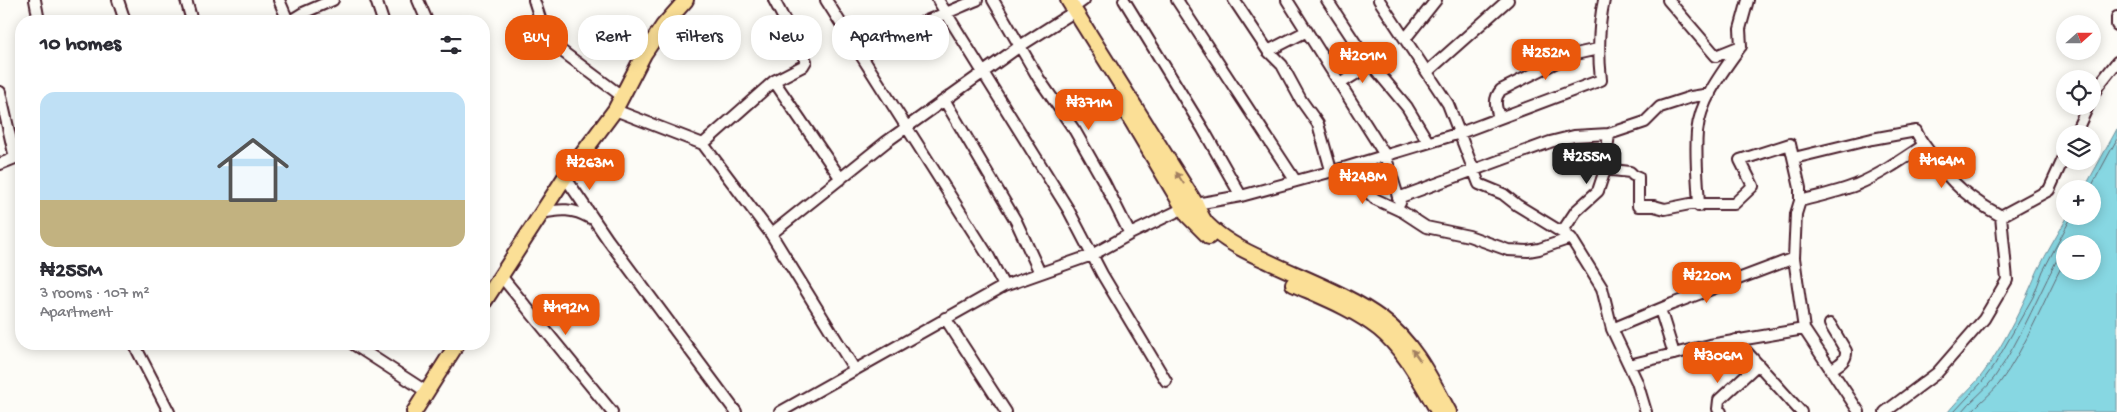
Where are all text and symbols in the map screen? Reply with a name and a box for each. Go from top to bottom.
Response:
chip: Buy [505,15,568,60]
chip: Rent [578,15,648,60]
chip: Filters [658,15,741,60]
chip: New [751,15,822,60]
chip: Apartment [832,15,949,60]
north arrow [2056,15,2101,60]
map controls [2056,15,2101,280]
icon: filters [437,31,465,59]
text: 10 homes [40,33,121,58]
pin: ₦252M [1511,38,1581,81]
pin: ₦201M [1328,42,1398,84]
text: ₦252M [1523,45,1569,64]
text: ₦201M [1340,48,1386,67]
button: locate [2056,70,2101,115]
pin: ₦371M [1054,88,1124,131]
text: ₦371M [1066,95,1112,114]
icon: home [208,125,298,215]
button: layers [2056,125,2101,170]
pin: ₦255M [1552,142,1622,185]
pin: ₦164M [1907,146,1977,189]
pin: ₦263M [555,148,625,191]
text: ₦255M [1563,149,1611,168]
text: ₦164M [1920,153,1964,172]
text: ₦263M [567,155,613,174]
pin: ₦248M [1328,162,1398,205]
text: ₦248M [1340,169,1386,188]
one-way arrow [1175,172,1185,185]
button: + [2056,180,2101,225]
button: − [2056,235,2101,280]
text: ₦255M [40,260,102,285]
pin: ₦220M [1672,262,1742,304]
text: ₦220M [1683,268,1731,287]
text: 3 rooms · 107 m² [40,285,150,304]
pin: ₦192M [531,294,601,336]
text: ₦192M [544,300,588,319]
text: Apartment [40,304,112,323]
pin: ₦306M [1683,342,1753,384]
one-way arrow [1411,348,1421,362]
text: ₦306M [1694,348,1742,367]

